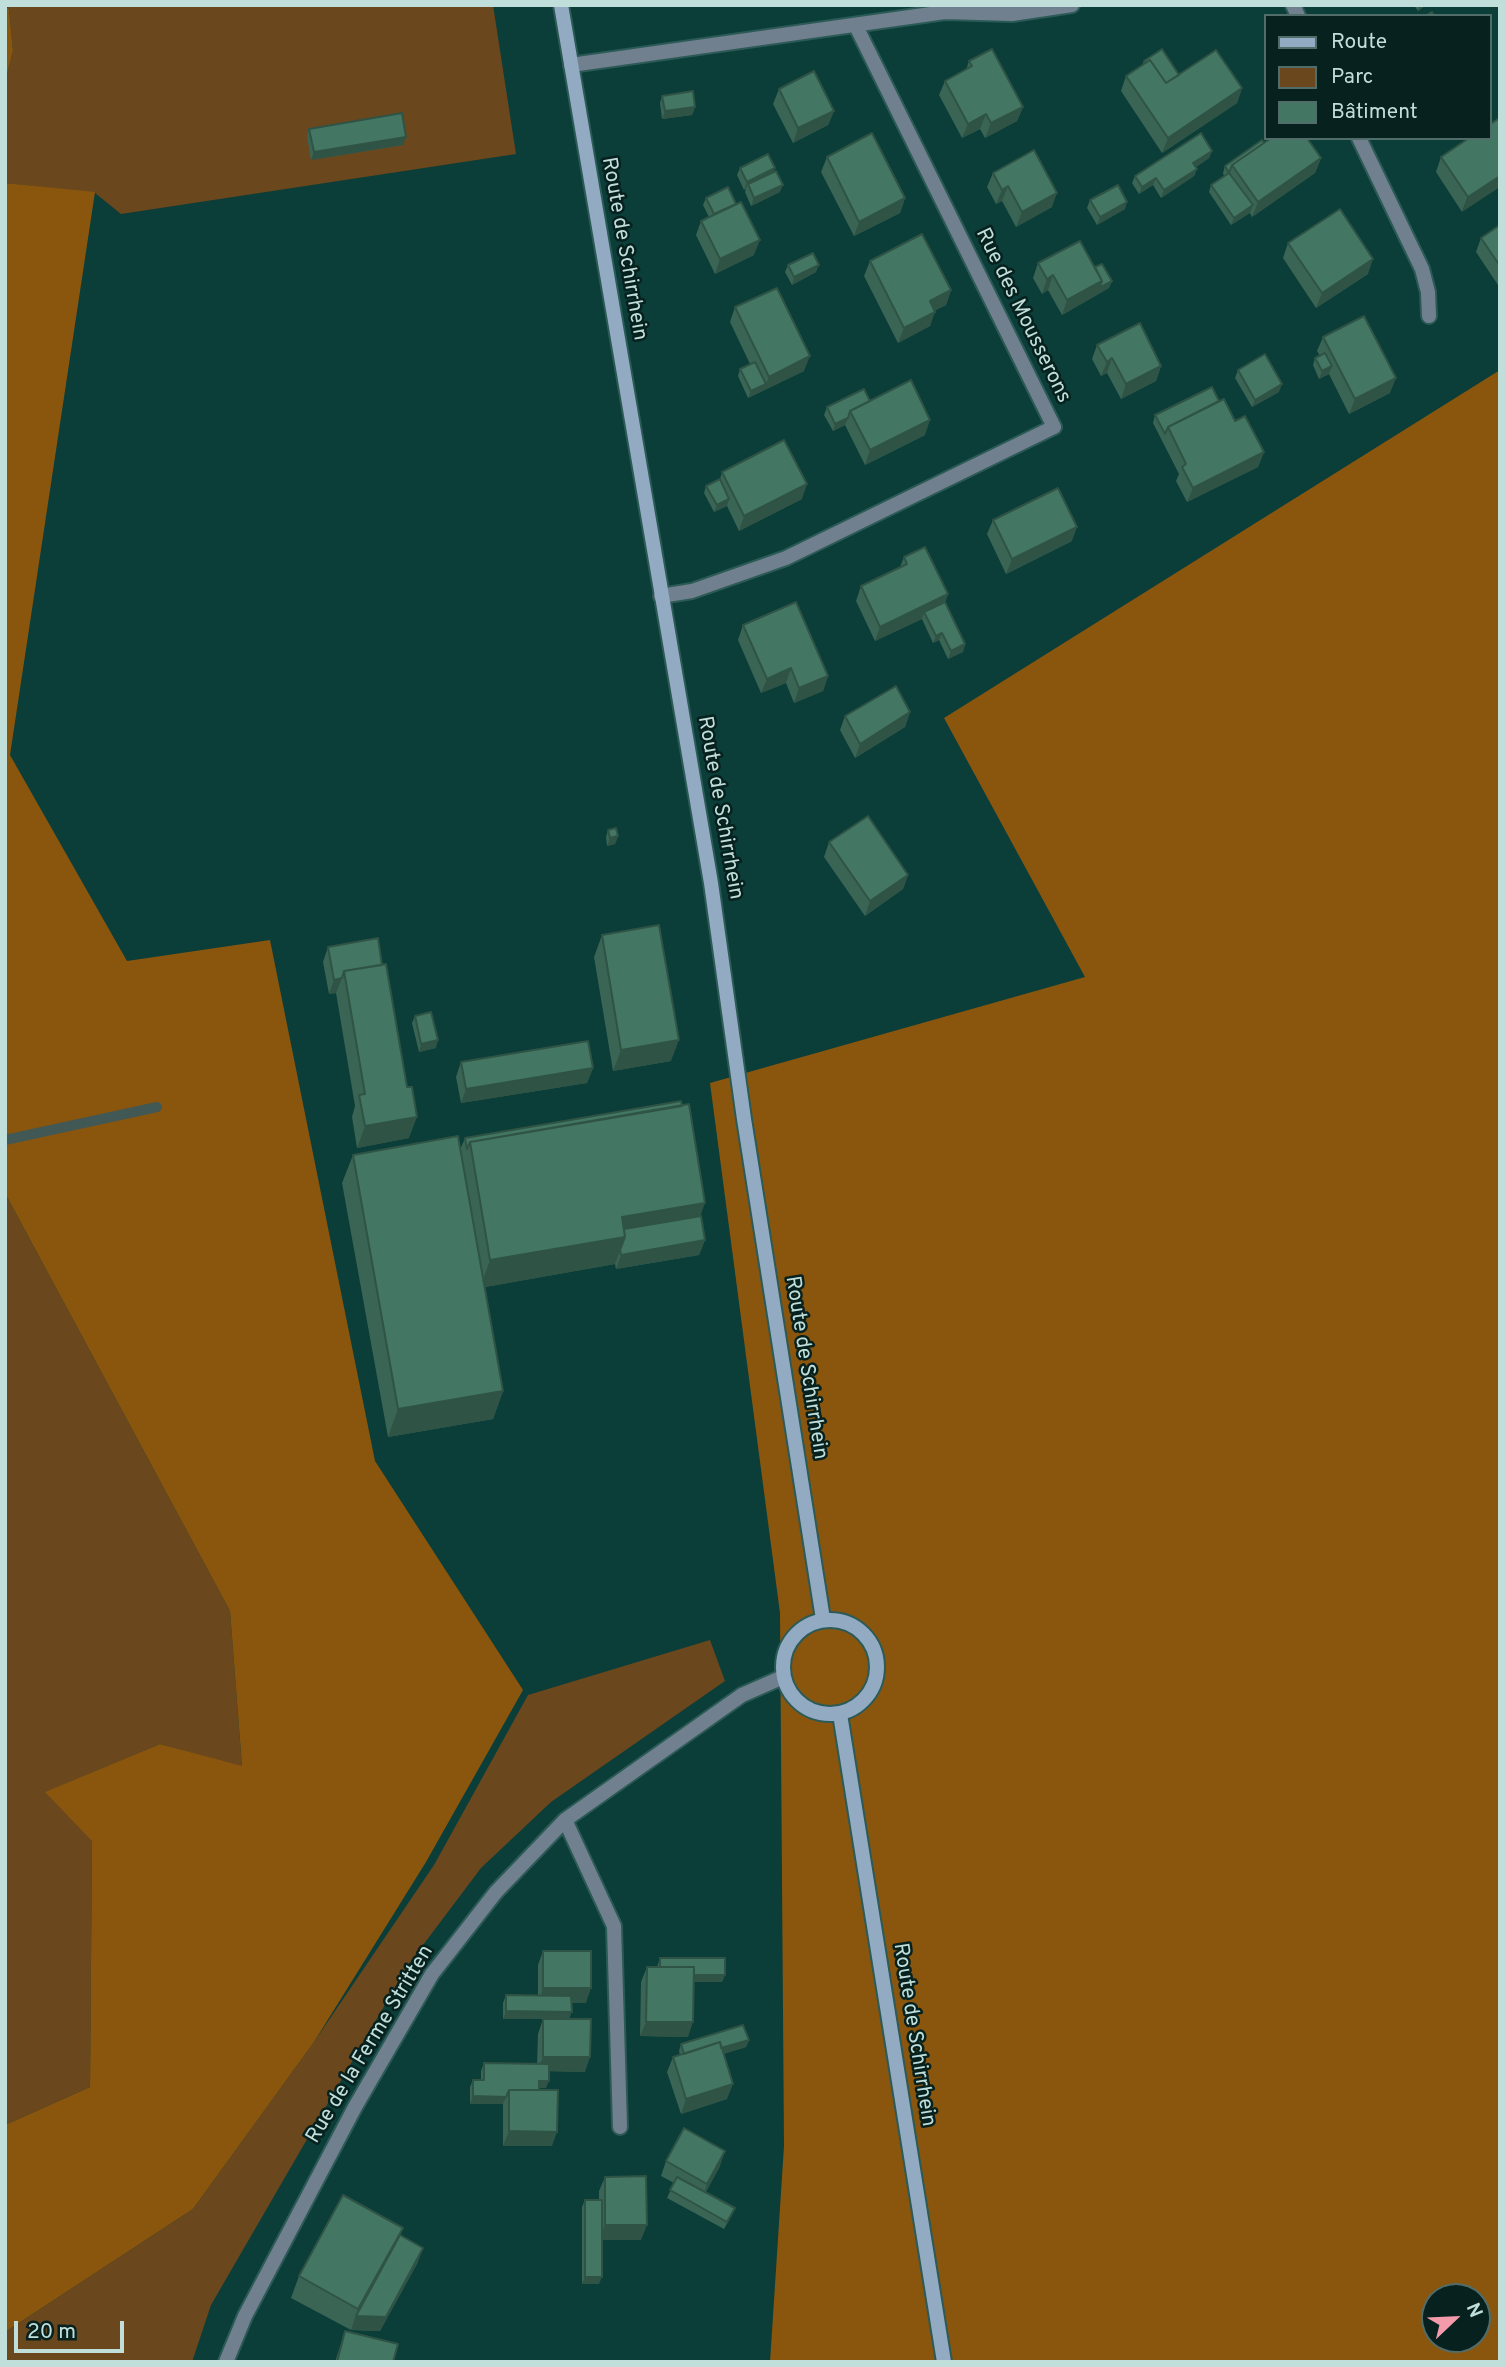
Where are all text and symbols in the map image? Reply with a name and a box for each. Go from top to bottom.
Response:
legend [1264,14,1491,140]
text: Route [1331,29,1387,56]
text: Parc [1331,64,1373,91]
text: Bâtiment [1331,99,1418,126]
street label: Route de Schirrhein [594,155,652,343]
street label: Rue des Mousserons [969,224,1075,408]
street label: Route de Schirrhein [690,714,748,902]
street label: Route de Schirrhein [778,1274,832,1462]
street label: Rue de la Ferme Stritten [302,1941,440,2149]
street label: Route de Schirrhein [886,1941,940,2129]
north arrow [1421,2283,1491,2353]
text: N [1460,2300,1487,2322]
scale bar [18,2308,128,2352]
text: 20 m [27,2319,76,2346]

